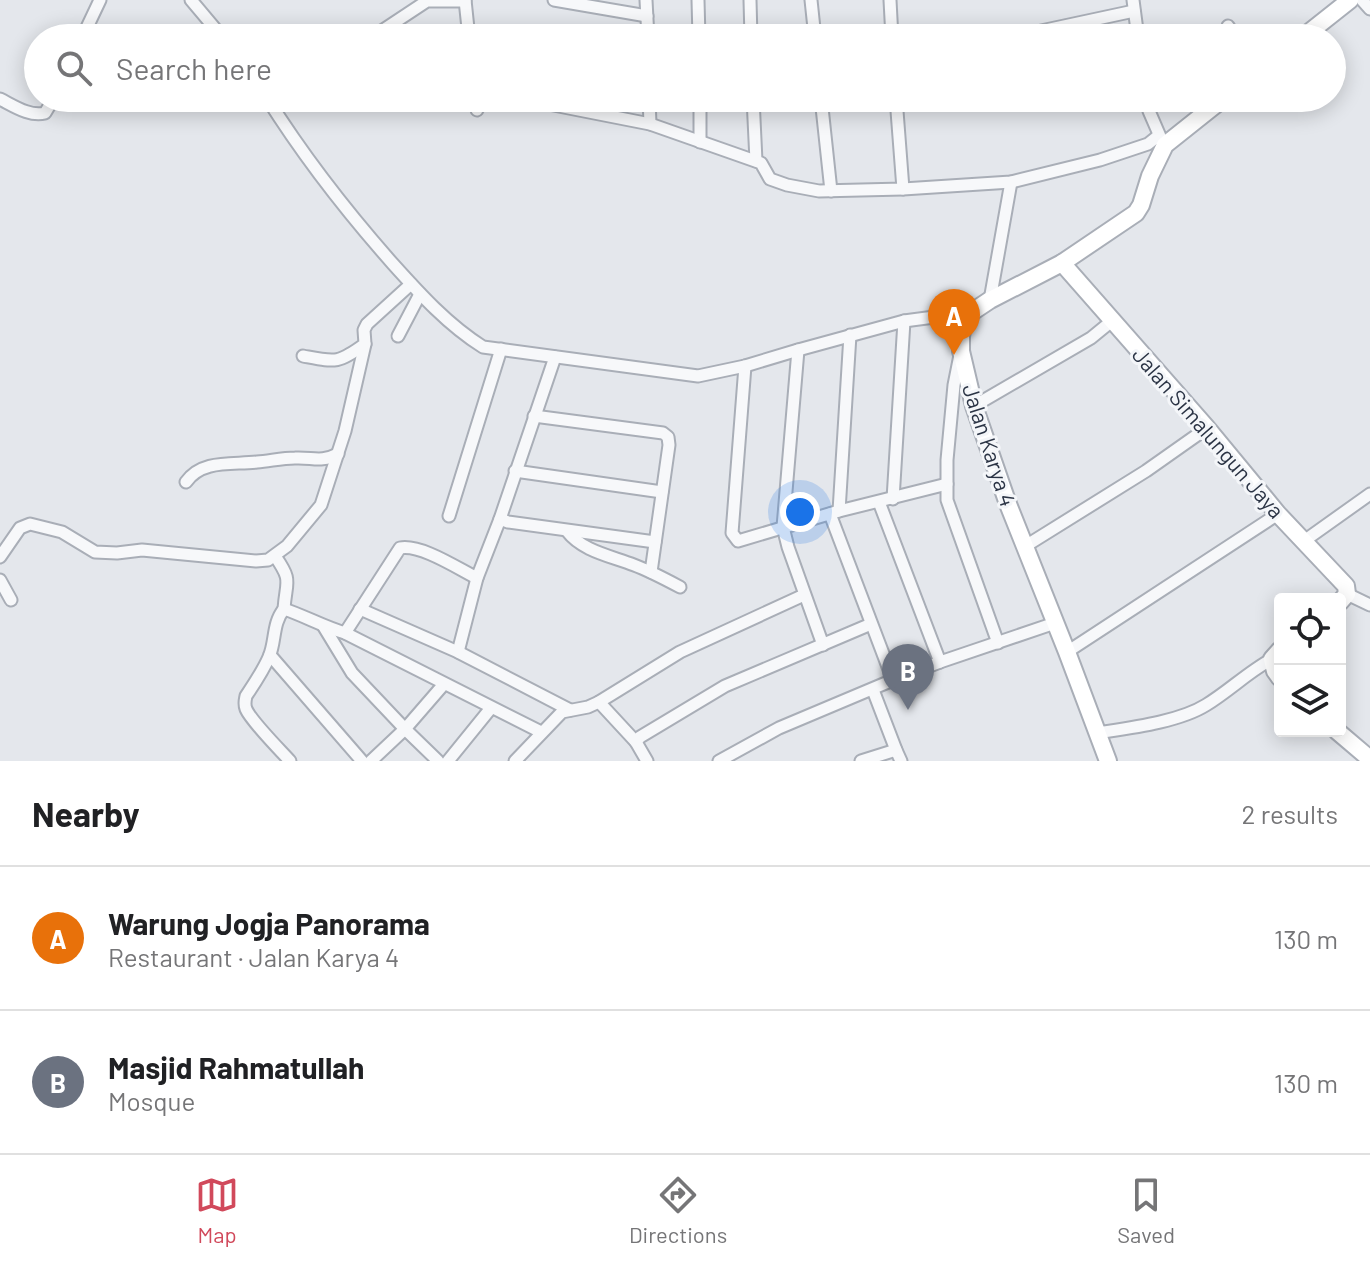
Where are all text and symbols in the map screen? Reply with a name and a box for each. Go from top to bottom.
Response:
search box [24,24,1346,112]
icon: search [52,46,96,90]
text: Search here [116,50,272,86]
pin: A [928,289,980,355]
street label: Jalan Simalungun Jaya [1128,341,1290,523]
street label: Jalan Karya 4 [958,380,1022,510]
your location [780,492,820,532]
map controls [1274,593,1346,737]
button: locate [1274,593,1346,665]
pin: B [882,644,934,710]
button: layers [1274,665,1346,737]
text: Nearby [32,793,140,834]
text: 2 results [1242,798,1338,829]
text: Warung Jogja Panorama [108,905,430,941]
text: A [49,923,67,954]
text: 130 m [1274,923,1338,954]
text: Restaurant · Jalan Karya 4 [108,941,399,972]
text: Masjid Rahmatullah [108,1049,364,1085]
text: B [50,1067,66,1098]
text: 130 m [1274,1067,1338,1098]
text: Mosque [108,1085,195,1116]
tab: Map [195,1173,239,1247]
tab: Directions [629,1173,727,1247]
tab: Saved [1117,1173,1175,1247]

